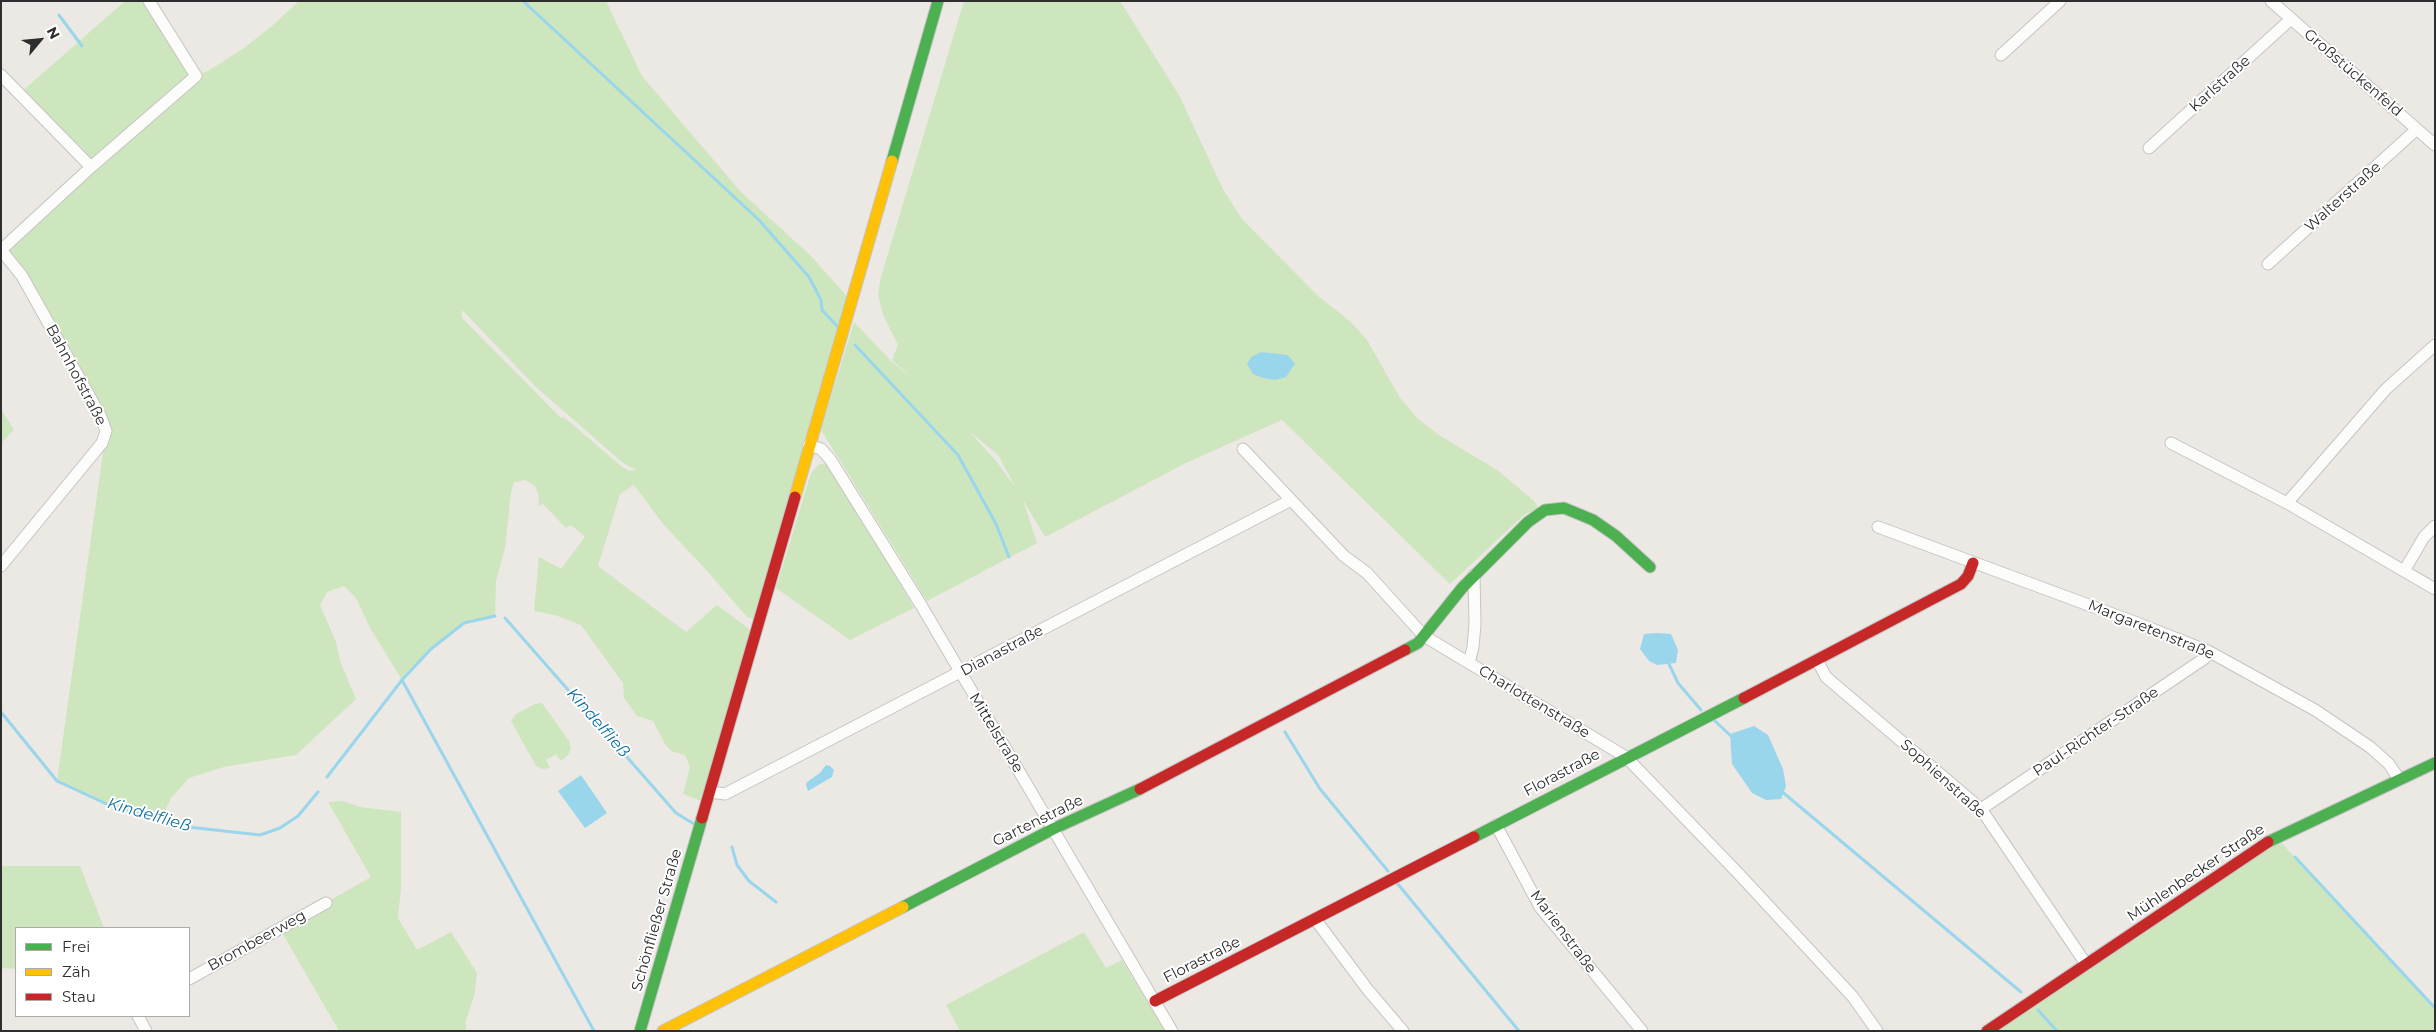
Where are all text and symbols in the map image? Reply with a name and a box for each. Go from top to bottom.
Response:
north arrow [15,15,65,65]
text: N [43,24,64,42]
street label: Großstückenfeld [2300,25,2406,121]
street label: Karlstraße [2186,52,2254,116]
street label: Walterstraße [2301,158,2385,236]
street label: Bahnhofstraße [42,321,110,429]
street label: Margaretenstraße [2085,596,2217,664]
street label: Dianastraße [958,622,1046,680]
street label: Charlottenstraße [1475,662,1593,742]
street label: Paul-Richter-Straße [2030,683,2162,781]
water label: Kindelfließ [563,684,633,762]
street label: Mittelstraße [965,690,1027,776]
street label: Sophienstraße [1897,736,1989,822]
street label: Florastraße [1521,745,1603,801]
street label: Gartenstraße [990,791,1086,851]
water label: Kindelfließ [105,794,193,836]
street label: Mühlenbecker Straße [2124,820,2268,926]
street label: Schönfließer Straße [628,847,686,993]
street label: Marienstraße [1526,887,1600,977]
street label: Brombeerweg [205,907,309,975]
legend [15,927,190,1017]
street label: Florastraße [1161,933,1243,987]
text: Frei [62,937,90,956]
text: Zäh [62,962,91,981]
text: Stau [62,987,96,1006]

